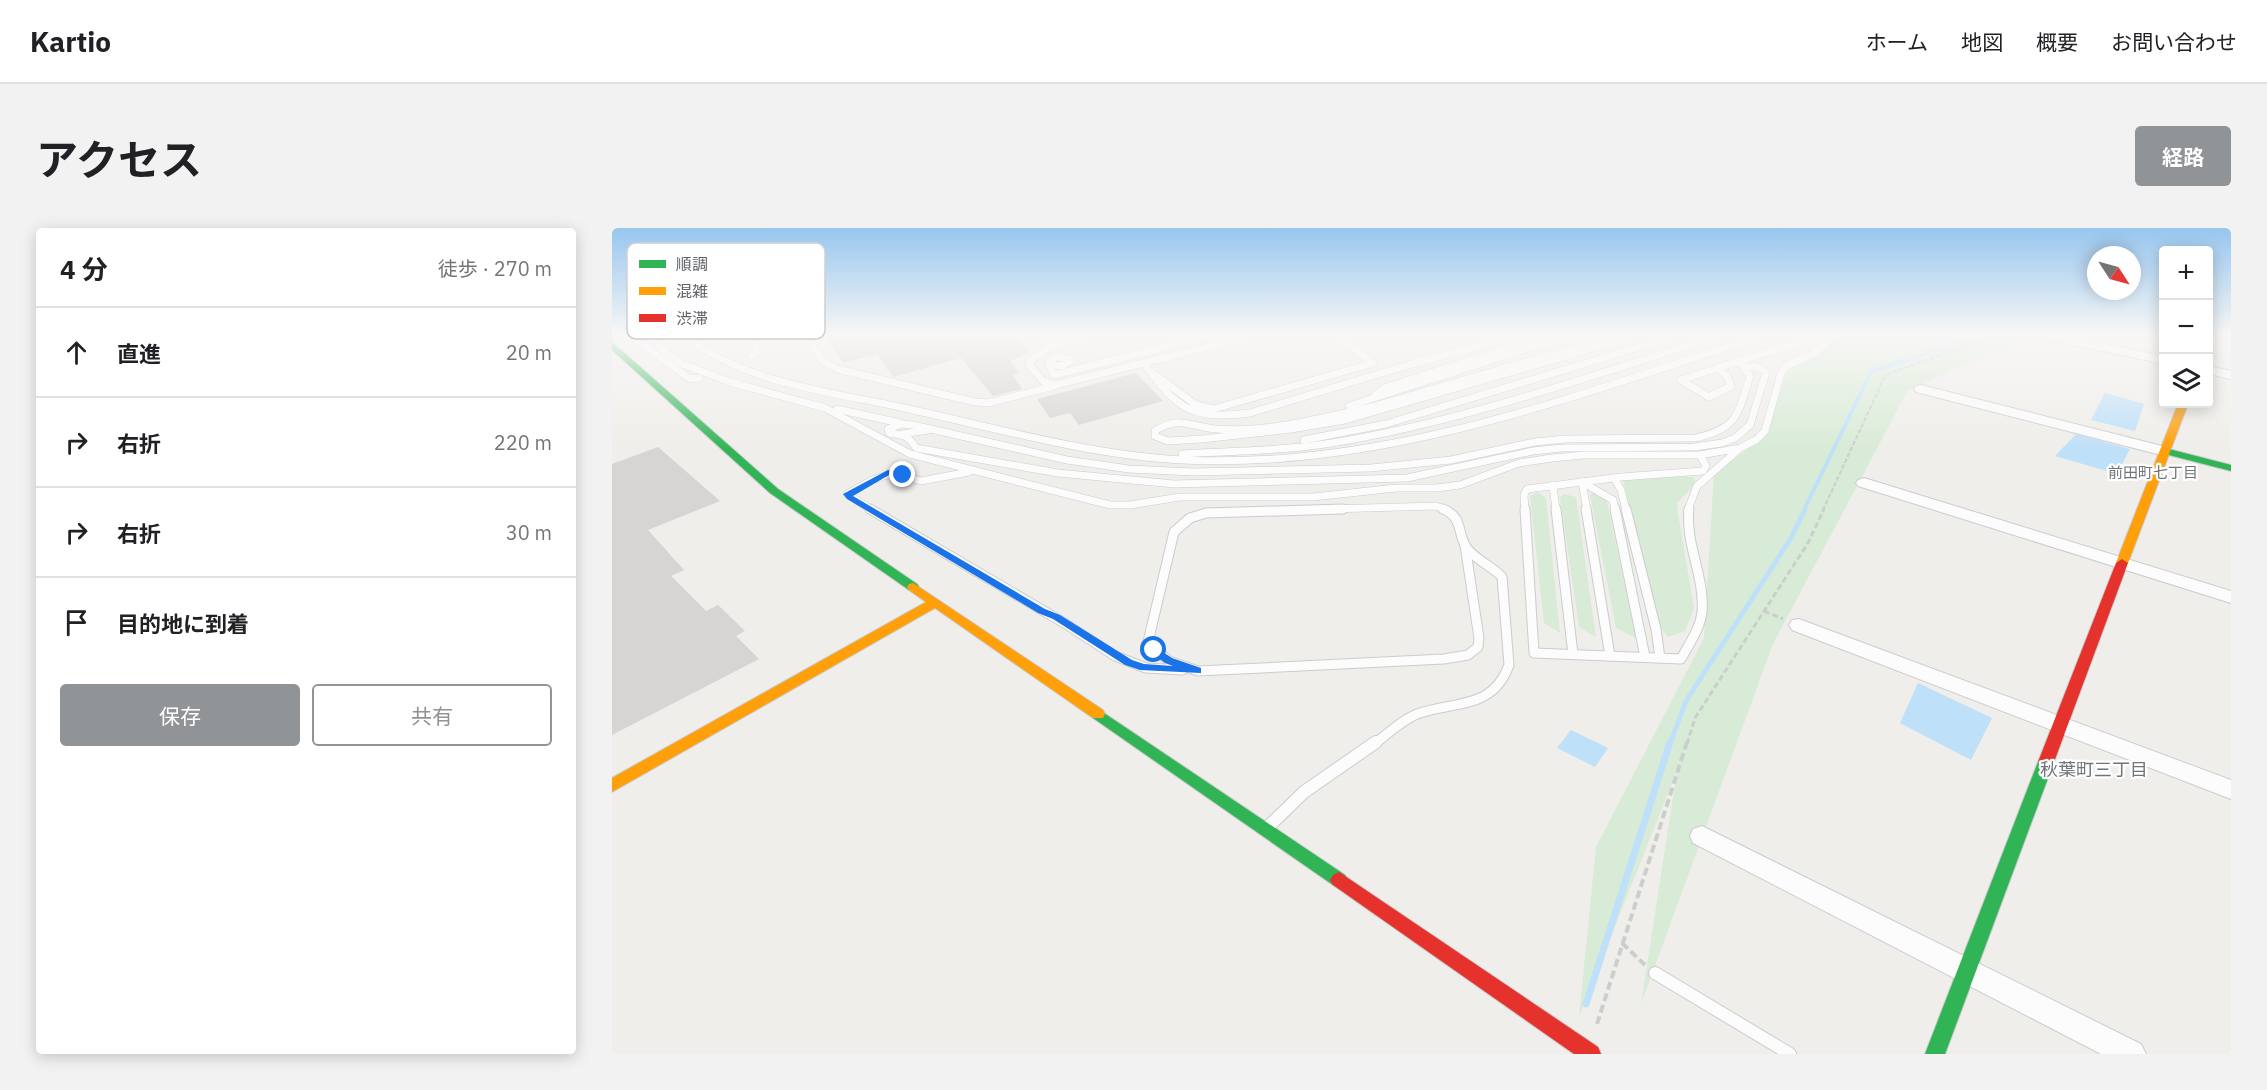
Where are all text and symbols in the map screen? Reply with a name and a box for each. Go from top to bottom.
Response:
text: Kartio [30,23,111,60]
text: ホーム [1866,28,1928,56]
text: 地図 [1961,28,2003,56]
text: 概要 [2036,28,2078,56]
text: お問い合わせ [2111,28,2237,56]
button: 経路 [2135,126,2231,186]
text: アクセス [36,132,202,187]
legend [627,243,825,339]
north arrow [2087,246,2141,300]
map controls [2159,246,2213,408]
button: + [2159,246,2213,300]
text: 4 分 [60,252,108,286]
text: 順調 [676,254,708,274]
text: 徒歩 · 270 m [438,255,552,282]
text: 混雑 [676,281,708,301]
button: − [2159,300,2213,354]
text: 渋滞 [676,308,708,328]
icon: ahead [60,336,93,369]
text: 直進 [117,339,161,368]
text: 20 m [506,339,552,366]
button: layers [2159,354,2213,408]
icon: right [60,426,93,459]
text: 右折 [117,429,161,458]
text: 220 m [494,429,552,456]
route end [889,461,915,487]
district label: 前田町七丁目 [2108,463,2198,482]
icon: right [60,516,93,549]
text: 右折 [117,519,161,548]
text: 30 m [506,519,552,546]
icon: arrive [60,606,93,639]
text: 目的地に到着 [117,609,249,638]
route start [1140,636,1166,662]
button: 保存 [60,684,300,746]
button: 共有 [312,684,552,746]
district label: 秋葉町三丁目 [2040,758,2148,781]

